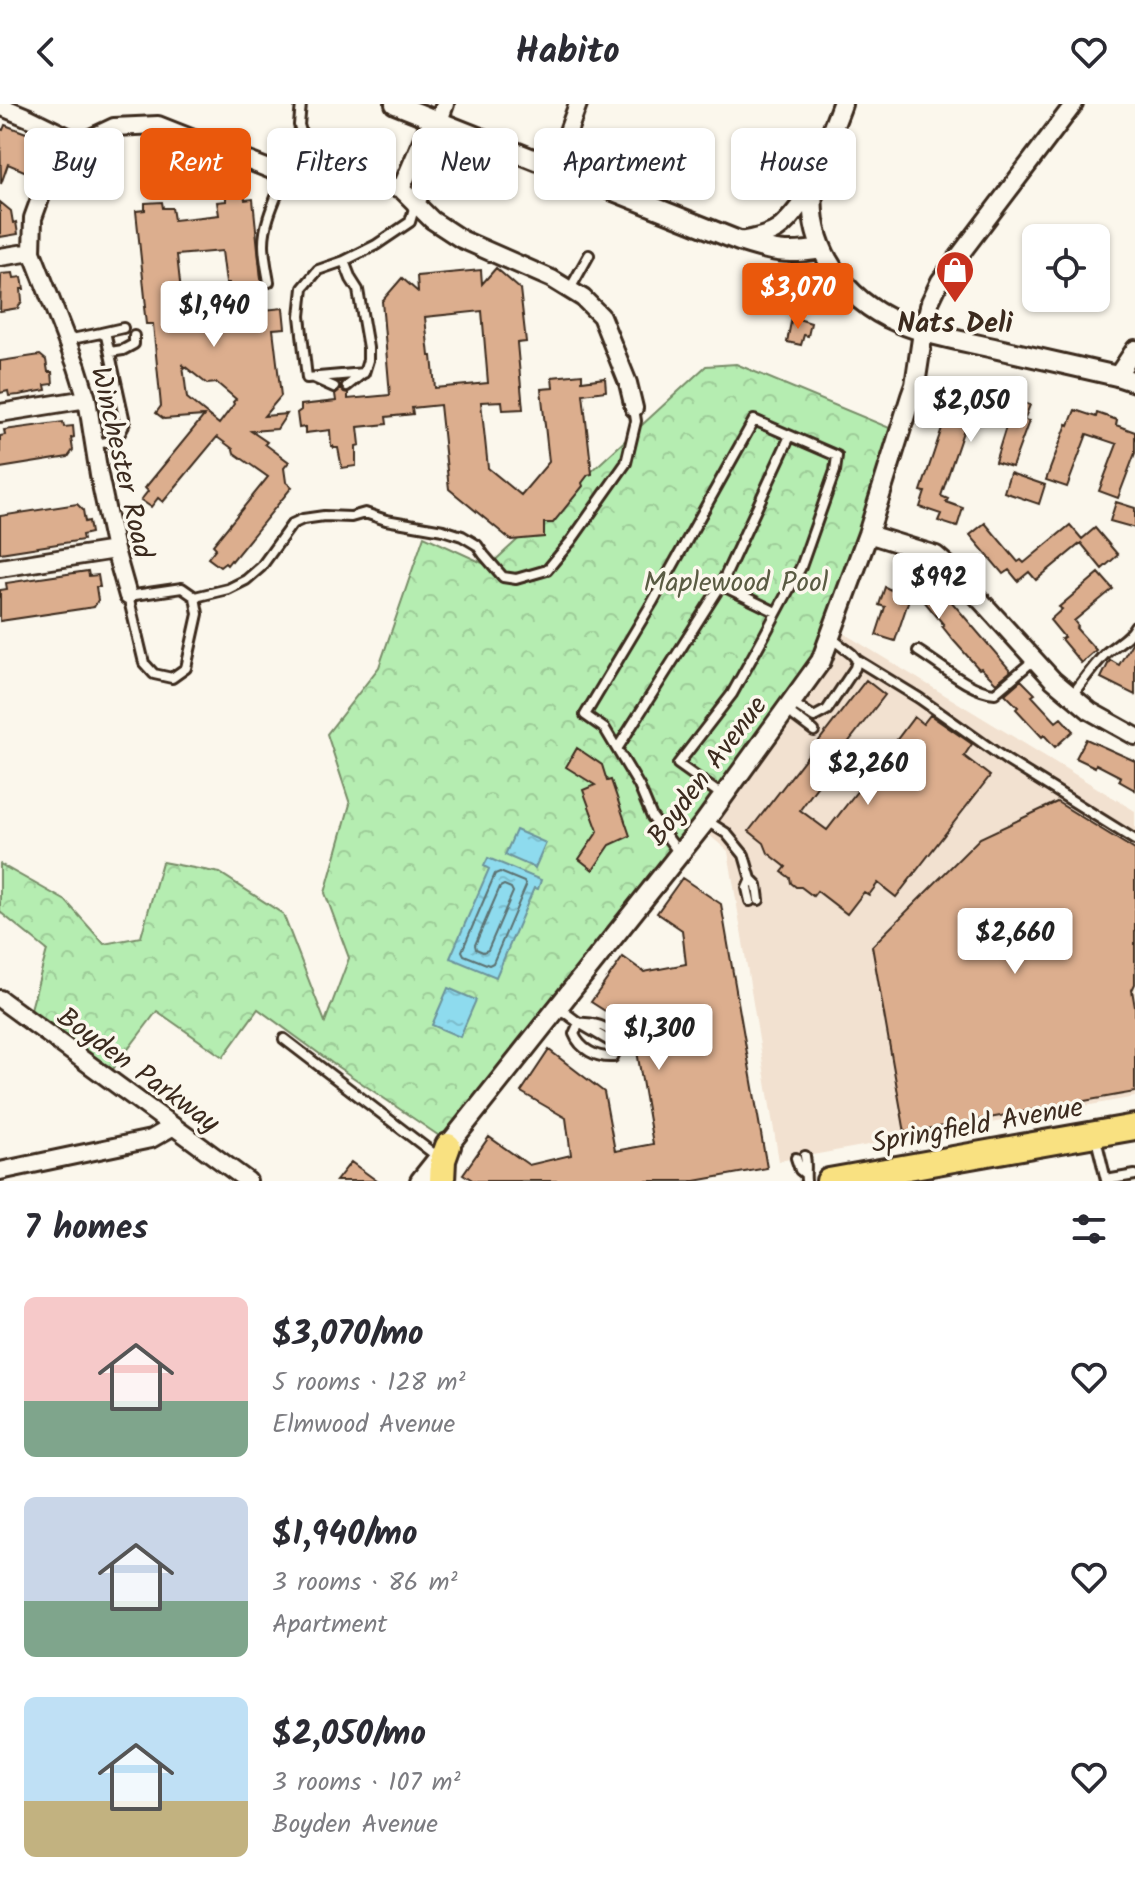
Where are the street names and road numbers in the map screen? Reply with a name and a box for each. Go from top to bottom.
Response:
street label: Winchester Road [77,362,165,564]
street label: Boyden Avenue [636,686,780,856]
street label: Boyden Parkway [47,996,229,1146]
street label: Springfield Avenue [868,1086,1087,1167]

